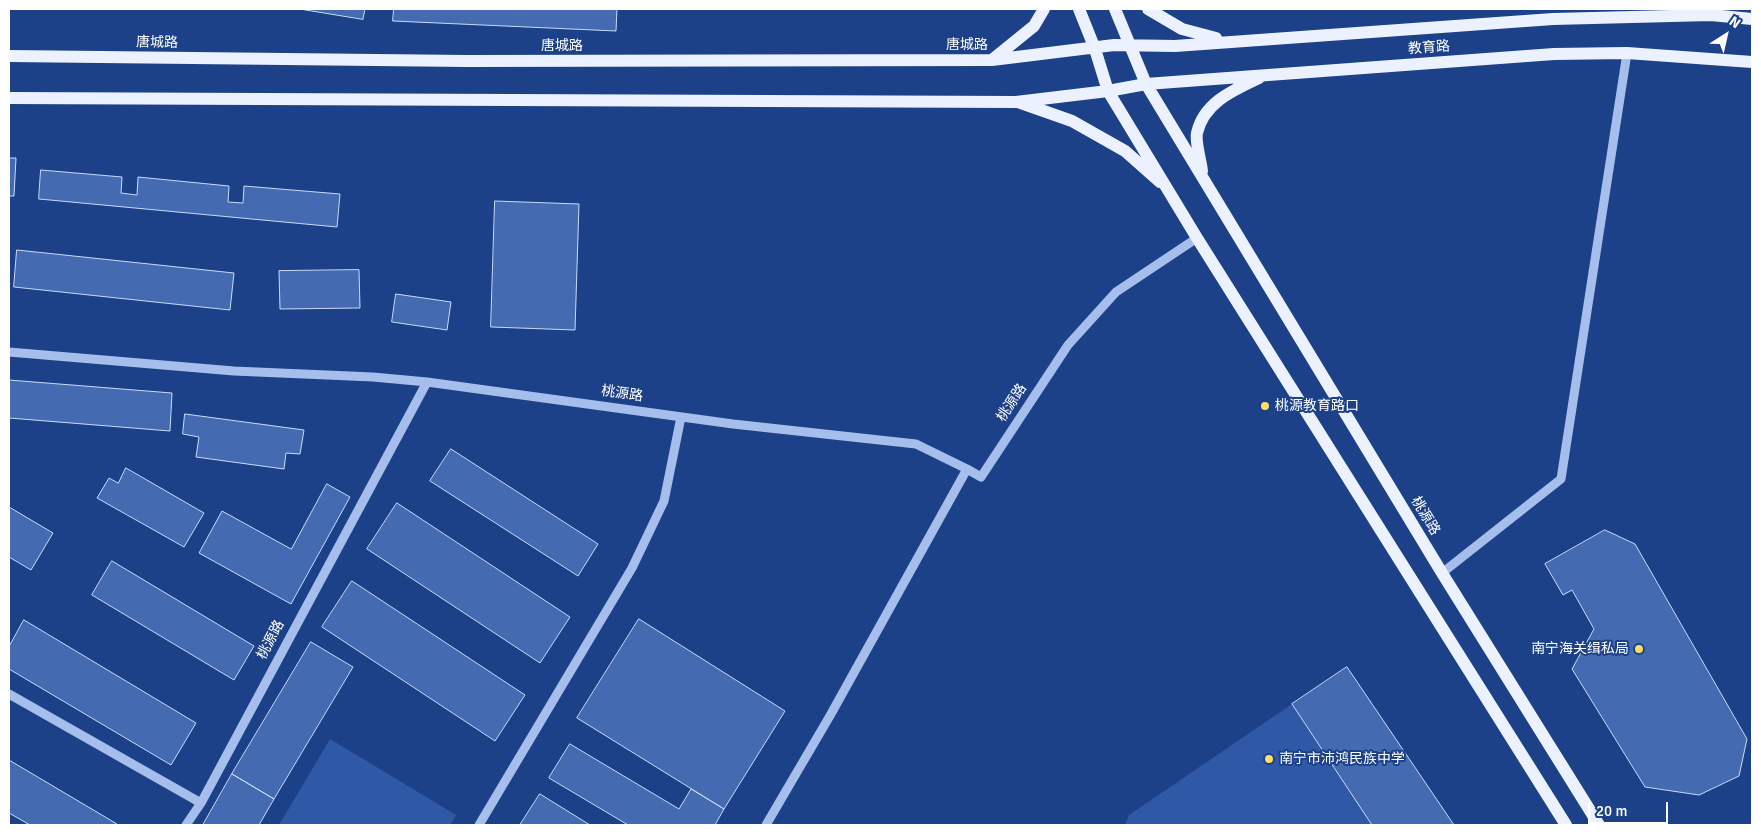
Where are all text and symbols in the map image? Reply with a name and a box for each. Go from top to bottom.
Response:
north arrow [1701,10,1751,60]
text: N [1726,13,1744,32]
street label: 唐城路 [136,34,178,52]
street label: 唐城路 [946,37,988,53]
street label: 唐城路 [541,38,583,54]
street label: 教育路 [1407,38,1451,58]
street label: 桃源路 [994,381,1030,425]
street label: 桃源路 [600,383,644,405]
place label: 桃源教育路口 [1275,398,1359,414]
marker: 桃源教育路口 [1259,400,1271,412]
street label: 桃源路 [1407,494,1443,538]
street label: 桃源路 [254,618,288,662]
place label: 南宁海关缉私局 [1531,641,1629,657]
marker: 南宁海关缉私局 [1633,643,1645,655]
place label: 南宁市沛鸿民族中学 [1279,751,1405,767]
marker: 南宁市沛鸿民族中学 [1263,753,1275,765]
scale bar [1591,792,1671,824]
text: 20 m [1596,802,1627,820]

